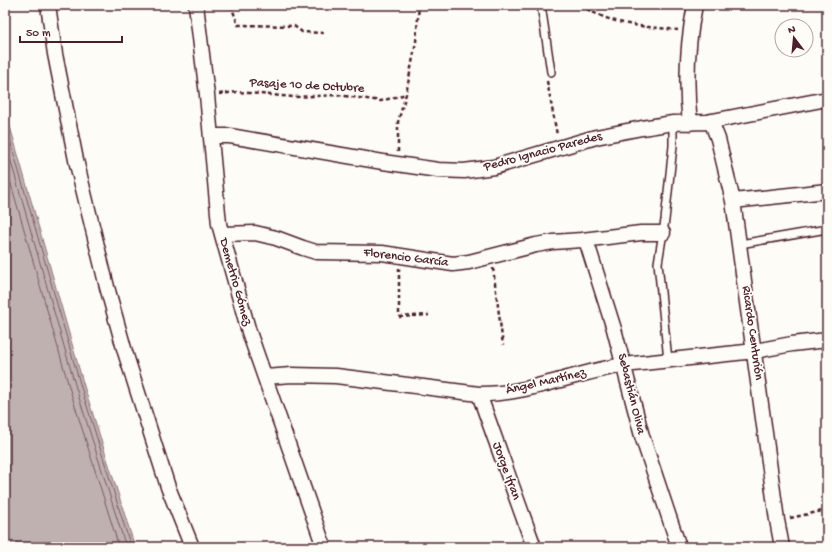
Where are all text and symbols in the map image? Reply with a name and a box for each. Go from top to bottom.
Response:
scale bar [20,18,122,44]
north arrow [774,18,814,58]
text: N [787,24,797,37]
text: 50 m [26,27,51,41]
street label: Pasaje 10 de Octubre [248,75,365,97]
street label: Pedro Ignacio Paredes [481,129,605,175]
street label: Demetrio Gómez [215,236,255,329]
street label: Florencio García [362,245,450,271]
street label: Ricardo Centurión [738,285,766,382]
street label: Sebastián Oliva [614,352,648,437]
street label: Ángel Martínez [504,364,589,398]
street label: Jorge Ifran [489,440,524,503]

